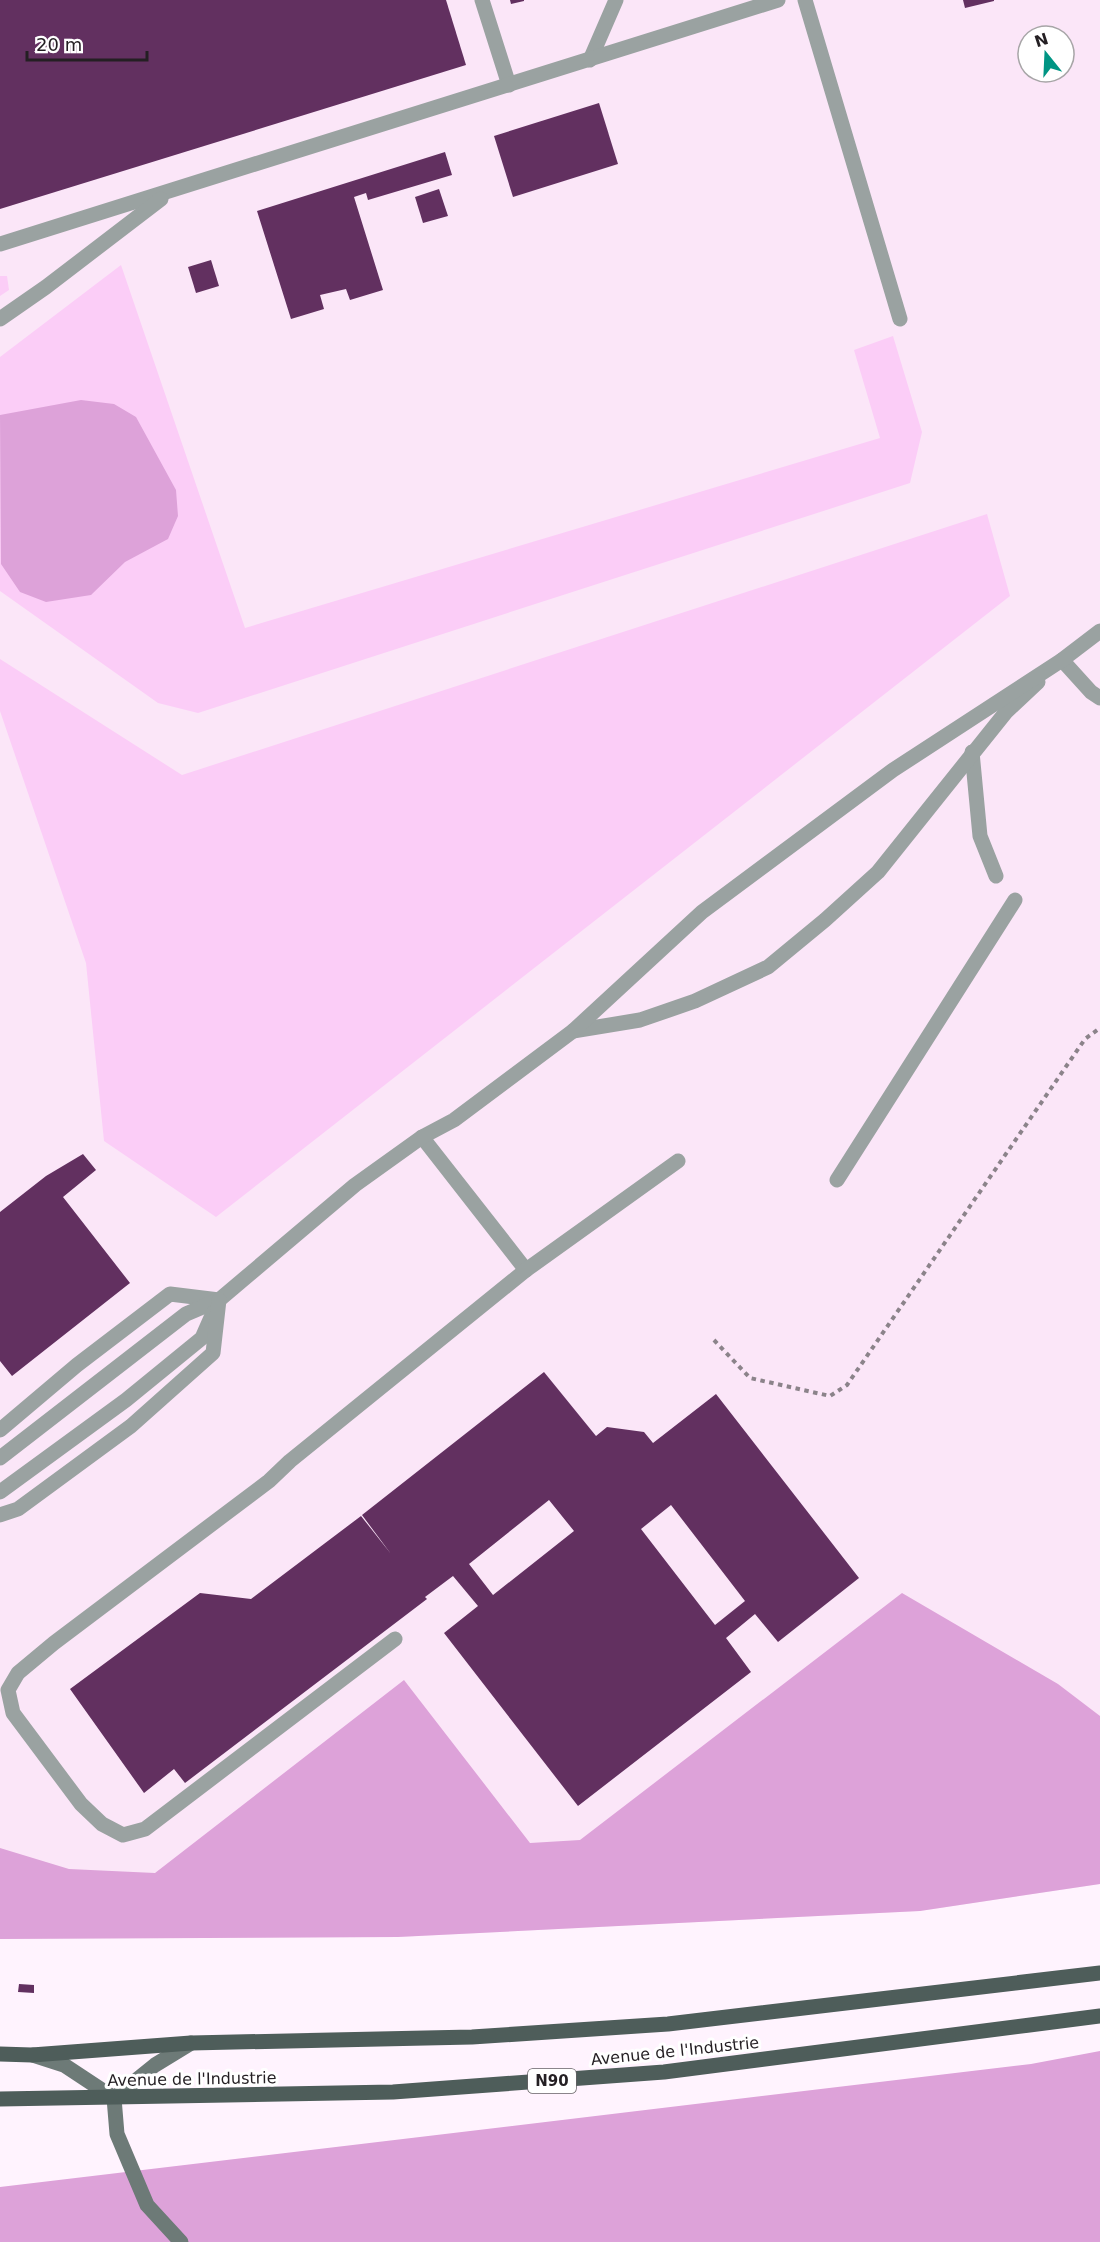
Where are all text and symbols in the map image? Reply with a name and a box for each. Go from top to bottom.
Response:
scale bar [27,24,147,62]
north arrow [1016,24,1076,84]
text: N [1032,29,1051,51]
text: 20 m [36,34,82,55]
street label: Avenue de l'Industrie [590,2033,760,2069]
street label: Avenue de l'Industrie [107,2068,277,2090]
road number: N90 [528,2069,576,2093]

